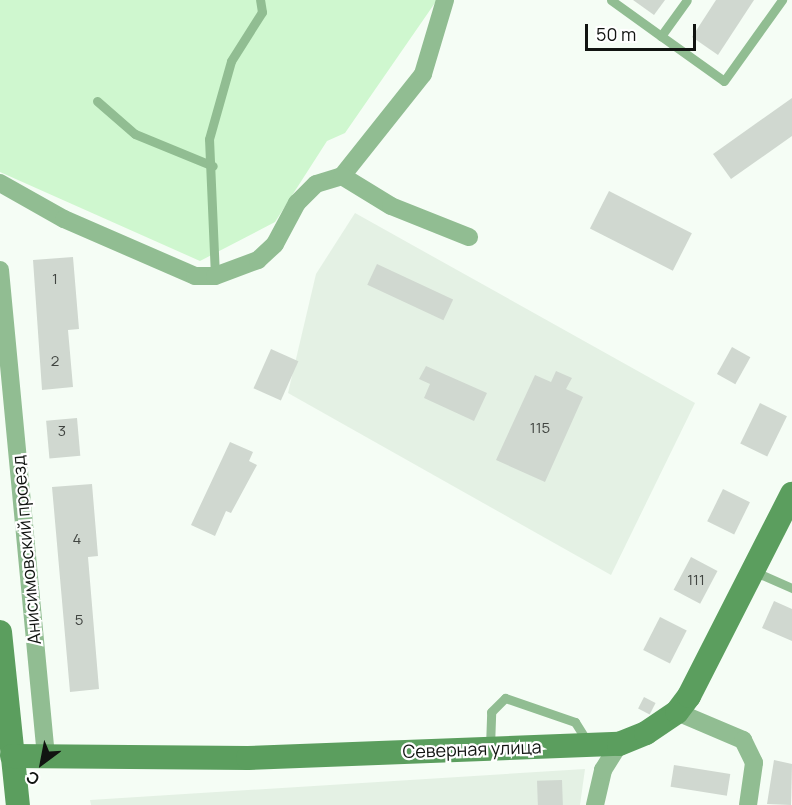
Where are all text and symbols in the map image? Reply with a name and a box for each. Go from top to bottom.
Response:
scale bar [588,12,699,50]
text: 50 m [596,22,636,46]
house number: 1 [52,270,58,288]
house number: 2 [51,352,59,370]
house number: 115 [530,419,550,437]
house number: 3 [58,422,66,440]
street label: Анисимовский проезд [7,455,45,645]
house number: 4 [73,530,81,548]
house number: 111 [687,571,705,589]
house number: 5 [75,611,83,629]
north arrow [12,733,72,793]
street label: Северная улица [402,736,542,762]
text: С [22,766,43,791]

